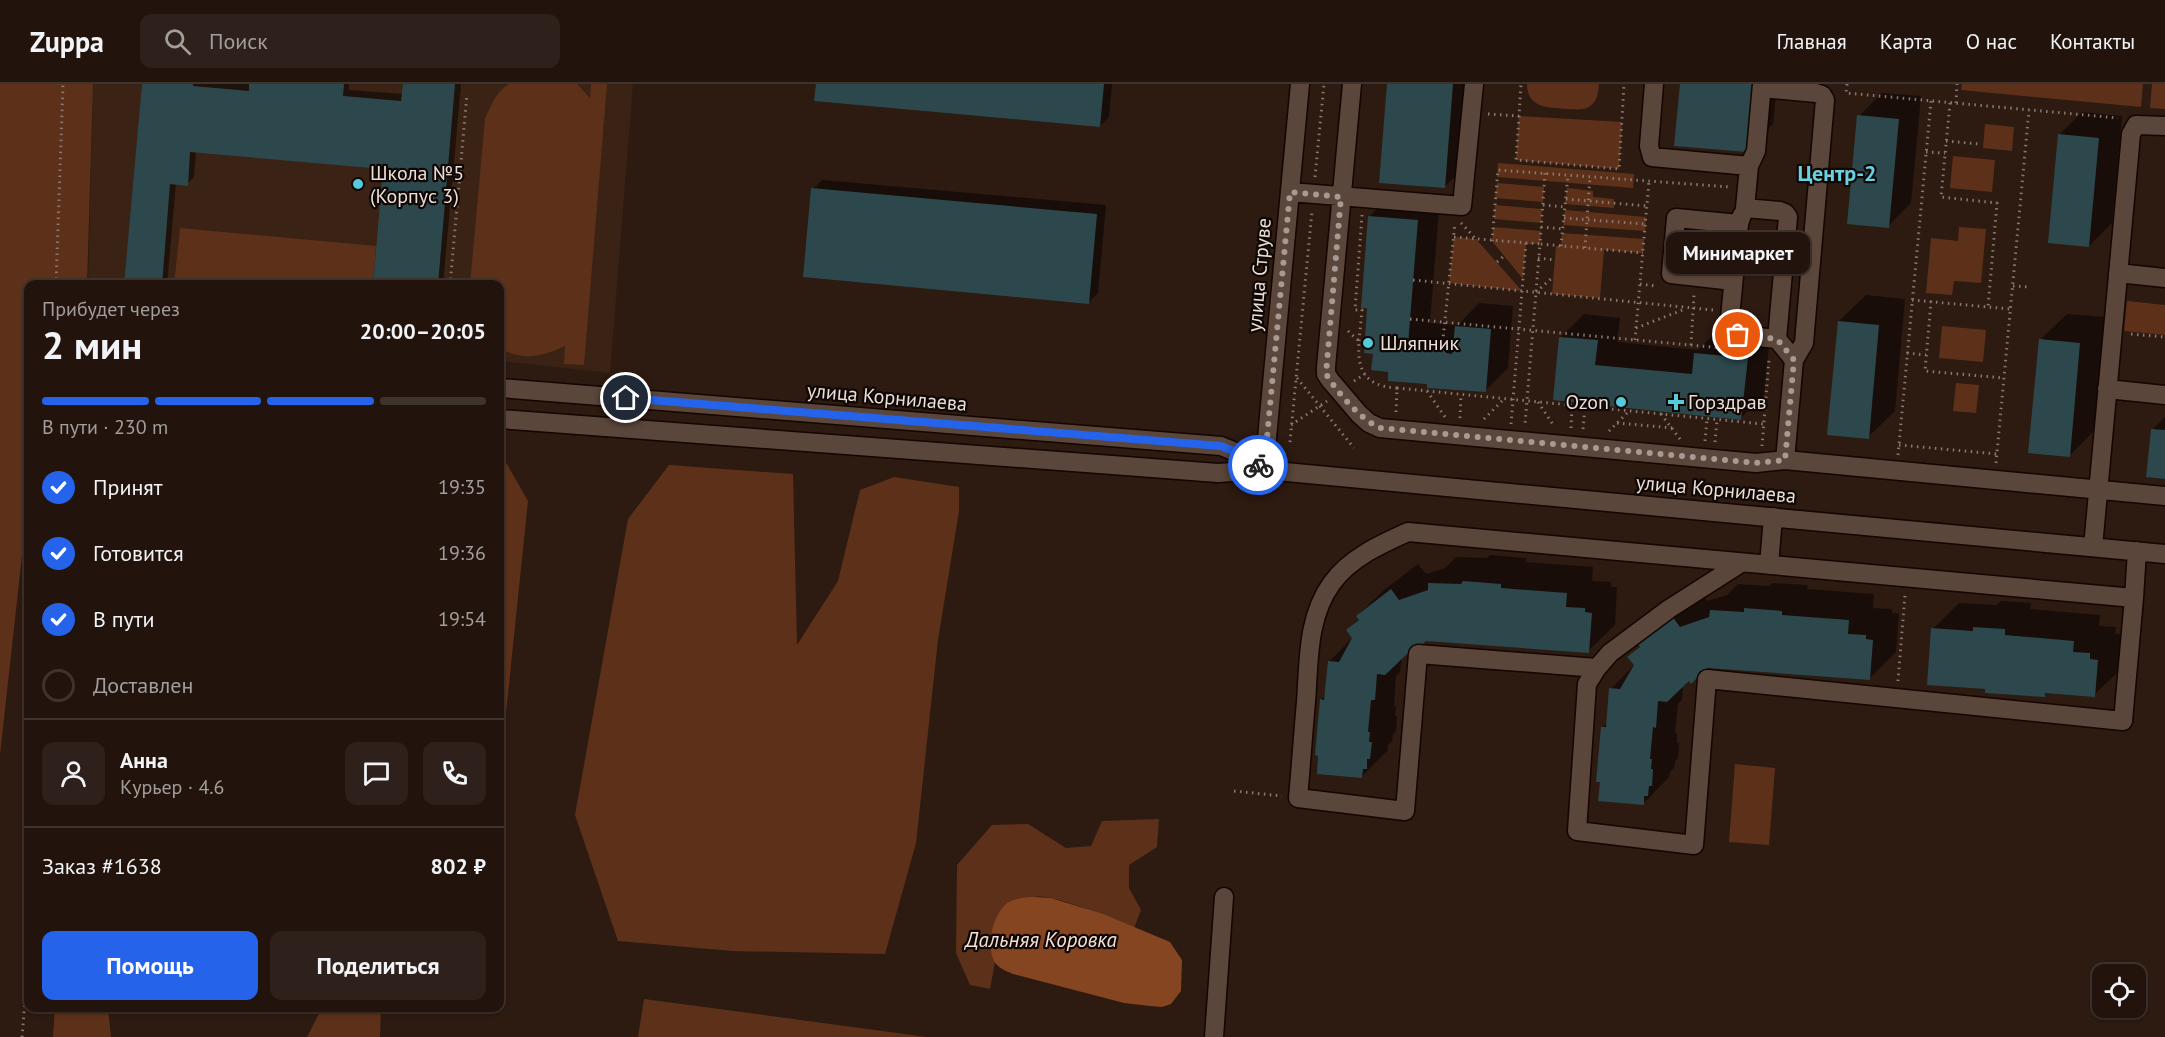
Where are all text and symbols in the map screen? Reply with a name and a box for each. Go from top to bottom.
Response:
search box [140,14,560,68]
text: Zuppa [30,23,104,60]
icon: search [161,25,194,58]
text: Поиск [209,27,268,55]
text: Главная [1776,28,1847,55]
text: Карта [1880,28,1933,55]
text: О нас [1966,28,2017,55]
text: Контакты [2050,28,2135,55]
district label: Центр-2 [1797,159,1877,187]
place label: Школа №5 (Корпус 3) [370,160,464,209]
marker: Школа №5 (Корпус 3) [351,177,365,191]
street label: улица Струве [1241,217,1277,333]
callout: Минимаркет [1666,233,1810,275]
text: Минимаркет [1683,240,1793,266]
text: Прибудет через [42,296,180,322]
pin [1712,309,1763,360]
text: 20:00–20:05 [360,317,486,345]
icon: bag [1721,318,1754,351]
text: 2 мин [42,319,142,370]
place label: Шляпник [1380,330,1460,356]
marker: Шляпник [1361,336,1375,350]
pin [600,372,651,423]
street label: улица Корнилаева [806,377,968,417]
icon: home [609,381,642,414]
place label: Ozon [1566,389,1609,415]
place label: Горздрав [1688,389,1767,415]
marker: Ozon [1614,395,1628,409]
marker: Горздрав [1669,395,1683,409]
text: В пути · 230 m [42,414,168,440]
courier [1228,435,1288,495]
icon: bike [1242,449,1275,482]
street label: улица Корнилаева [1635,469,1797,509]
icon: check [42,471,75,504]
text: Принят [93,473,163,501]
text: 19:35 [438,474,486,500]
icon: check [42,537,75,570]
text: Готовится [93,539,184,567]
text: 19:36 [438,540,486,566]
icon: check [42,603,75,636]
text: В пути [93,605,155,633]
text: 19:54 [438,606,486,632]
text: Доставлен [93,671,193,699]
button: person [42,742,105,805]
button: chat [345,742,408,805]
button: phone [423,742,486,805]
text: Анна [120,746,168,774]
text: Курьер · 4.6 [120,774,224,800]
text: Заказ #1638 [42,852,162,880]
text: 802 ₽ [431,852,486,880]
water label: Дальняя Коровка [963,926,1118,953]
button: Помощь [42,931,258,1000]
button: Поделиться [270,931,486,1000]
map controls [2092,964,2146,1018]
button: locate [2092,964,2146,1018]

